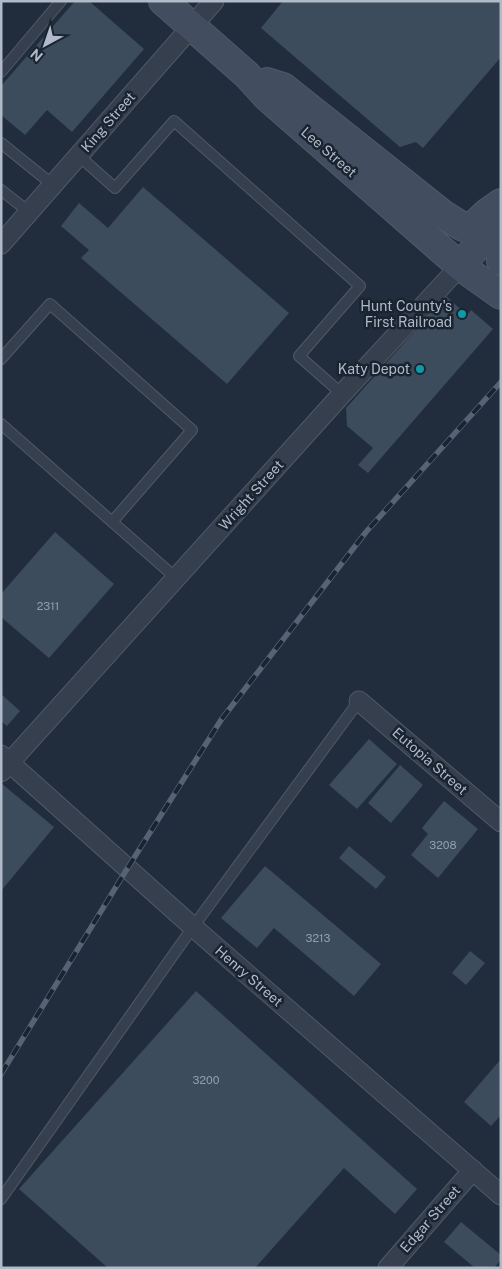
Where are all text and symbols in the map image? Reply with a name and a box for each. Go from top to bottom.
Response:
north arrow [20,20,70,70]
text: N [27,45,46,65]
street label: King Street [78,89,138,155]
street label: Lee Street [298,124,360,180]
place label: Hunt County's First Railroad [360,298,452,330]
marker: Hunt County's First Railroad [456,308,468,320]
place label: Katy Depot [338,361,410,377]
marker: Katy Depot [414,363,426,375]
street label: Wright Street [215,457,287,533]
house number: 2311 [37,600,59,612]
street label: Eutopia Street [389,724,471,798]
house number: 3208 [429,839,457,851]
house number: 3213 [306,932,331,944]
street label: Henry Street [212,942,286,1010]
house number: 3200 [193,1074,220,1086]
street label: Edgar Street [397,1182,463,1256]

